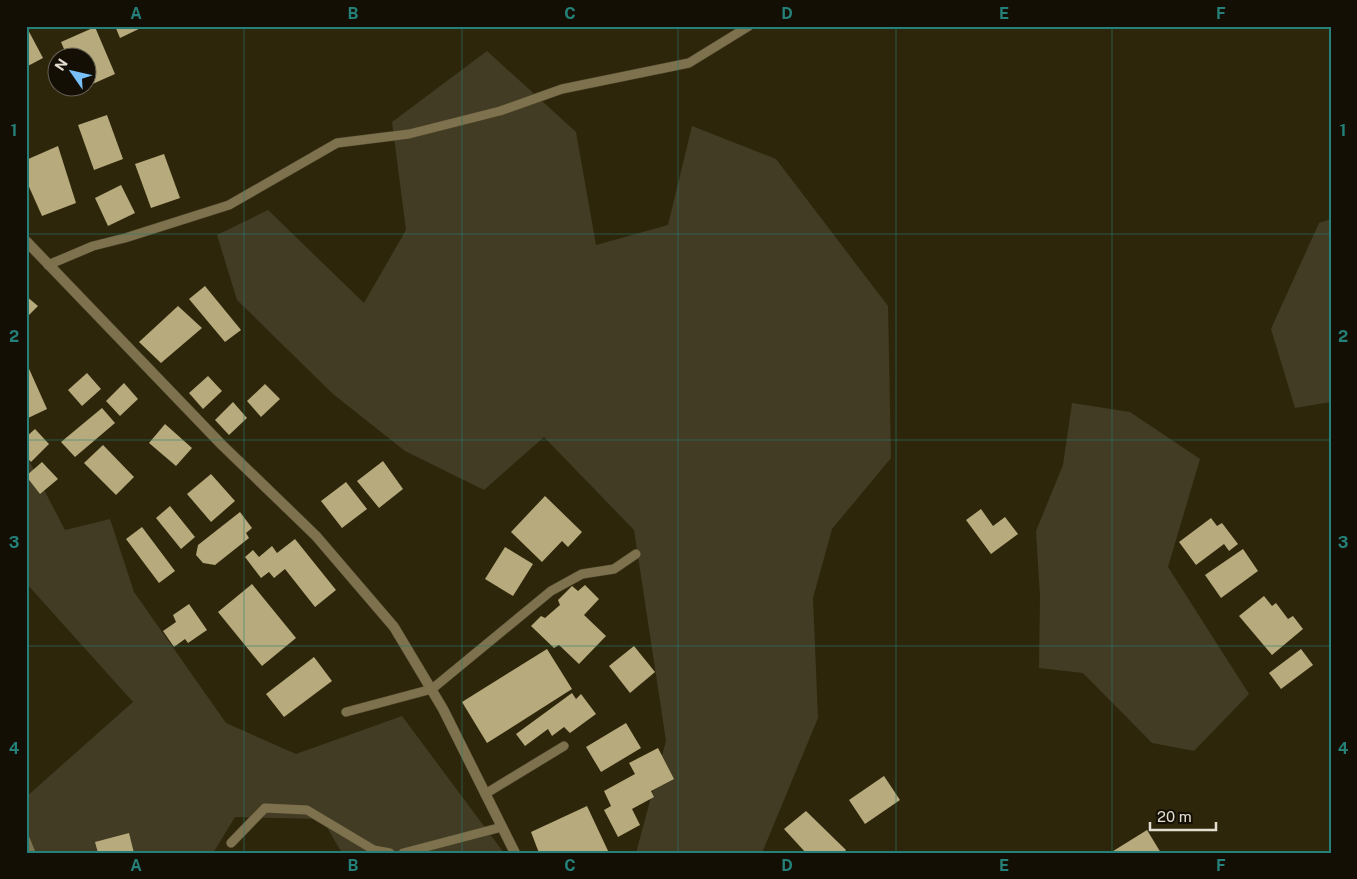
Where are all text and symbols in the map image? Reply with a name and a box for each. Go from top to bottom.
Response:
text: A [130,4,142,23]
text: B [348,4,359,23]
text: C [564,4,576,23]
text: D [781,4,793,23]
text: E [999,4,1009,23]
text: F [1216,4,1226,23]
north arrow [48,48,98,98]
text: N [52,56,71,74]
text: 1 [11,121,17,140]
text: 1 [1340,121,1346,140]
text: 2 [9,327,19,346]
text: 2 [1338,327,1348,346]
text: 3 [9,533,19,552]
text: 3 [1338,533,1348,552]
text: 4 [9,739,20,758]
text: 4 [1338,739,1349,758]
scale bar [1150,799,1216,831]
text: 20 m [1157,808,1192,825]
text: A [130,856,142,875]
text: B [348,856,359,875]
text: C [564,856,576,875]
text: D [781,856,793,875]
text: E [999,856,1009,875]
text: F [1216,856,1226,875]

